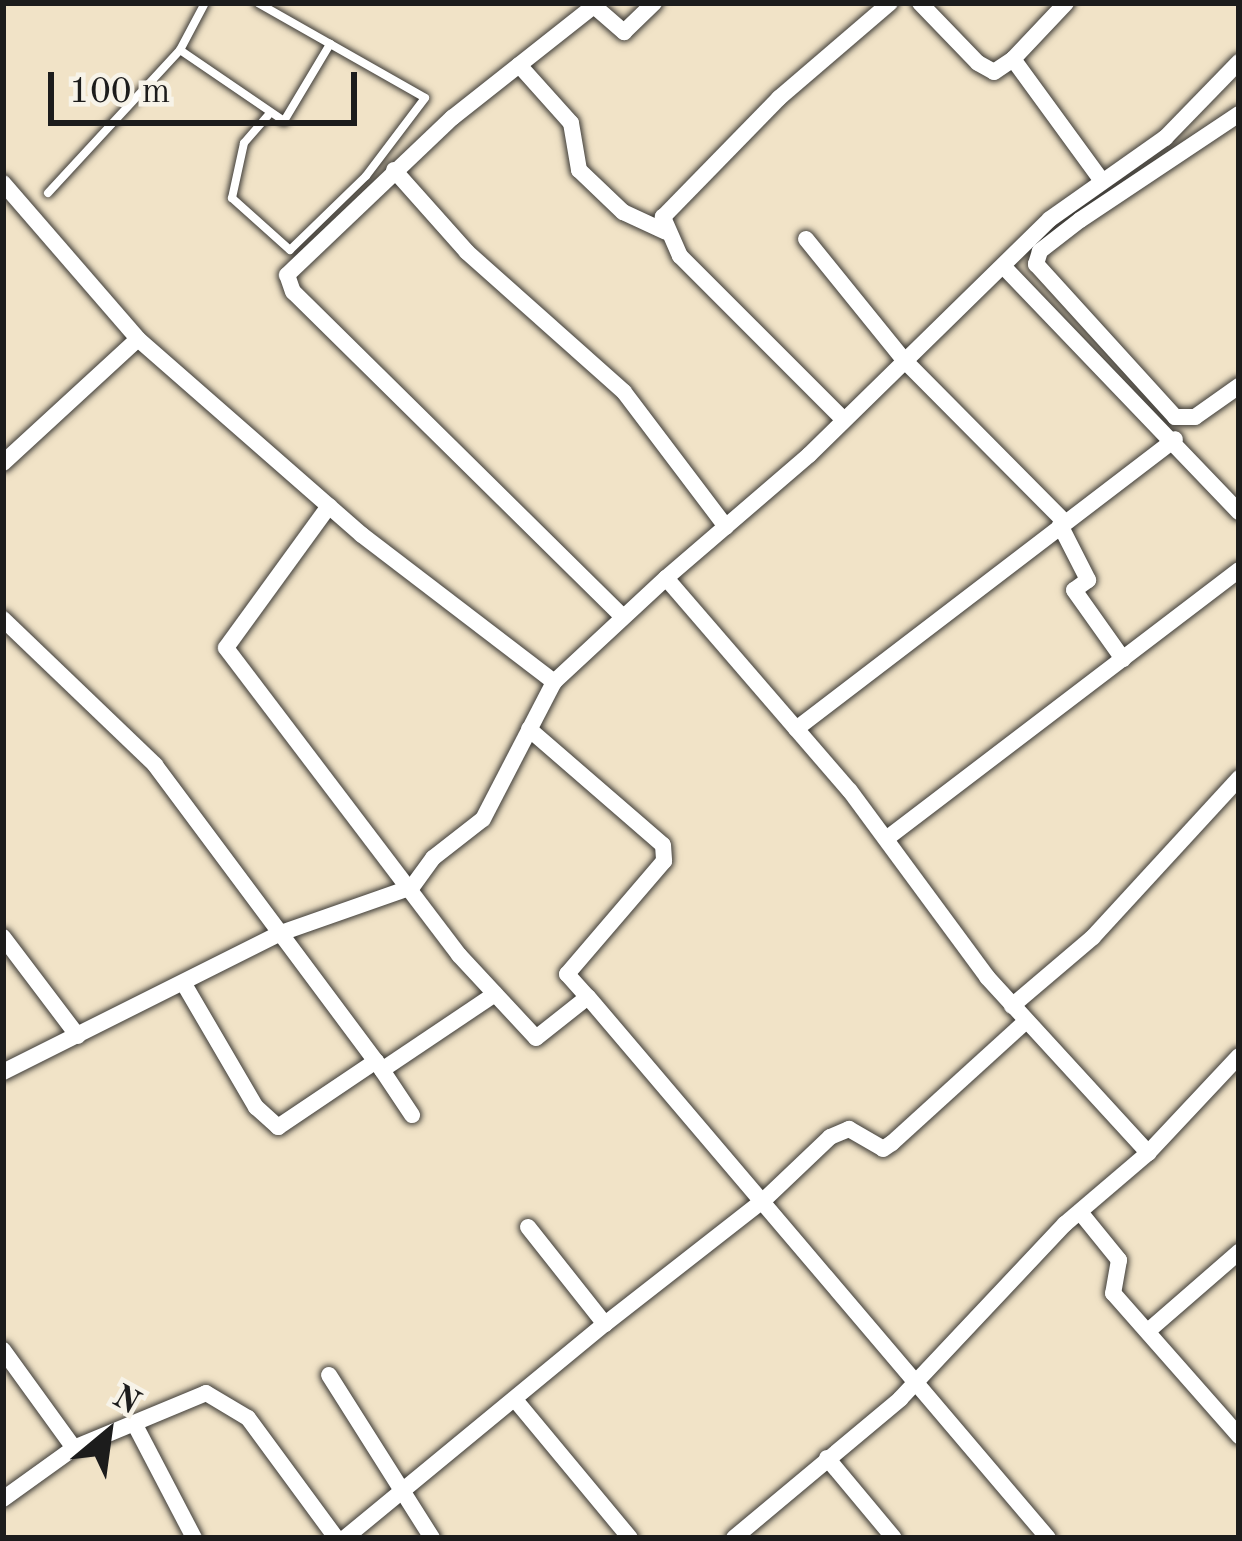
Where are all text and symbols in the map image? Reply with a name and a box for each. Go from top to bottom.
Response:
scale bar [54,48,363,122]
text: 100 m [69,75,170,111]
north arrow [48,1373,168,1493]
text: N [107,1381,145,1422]

